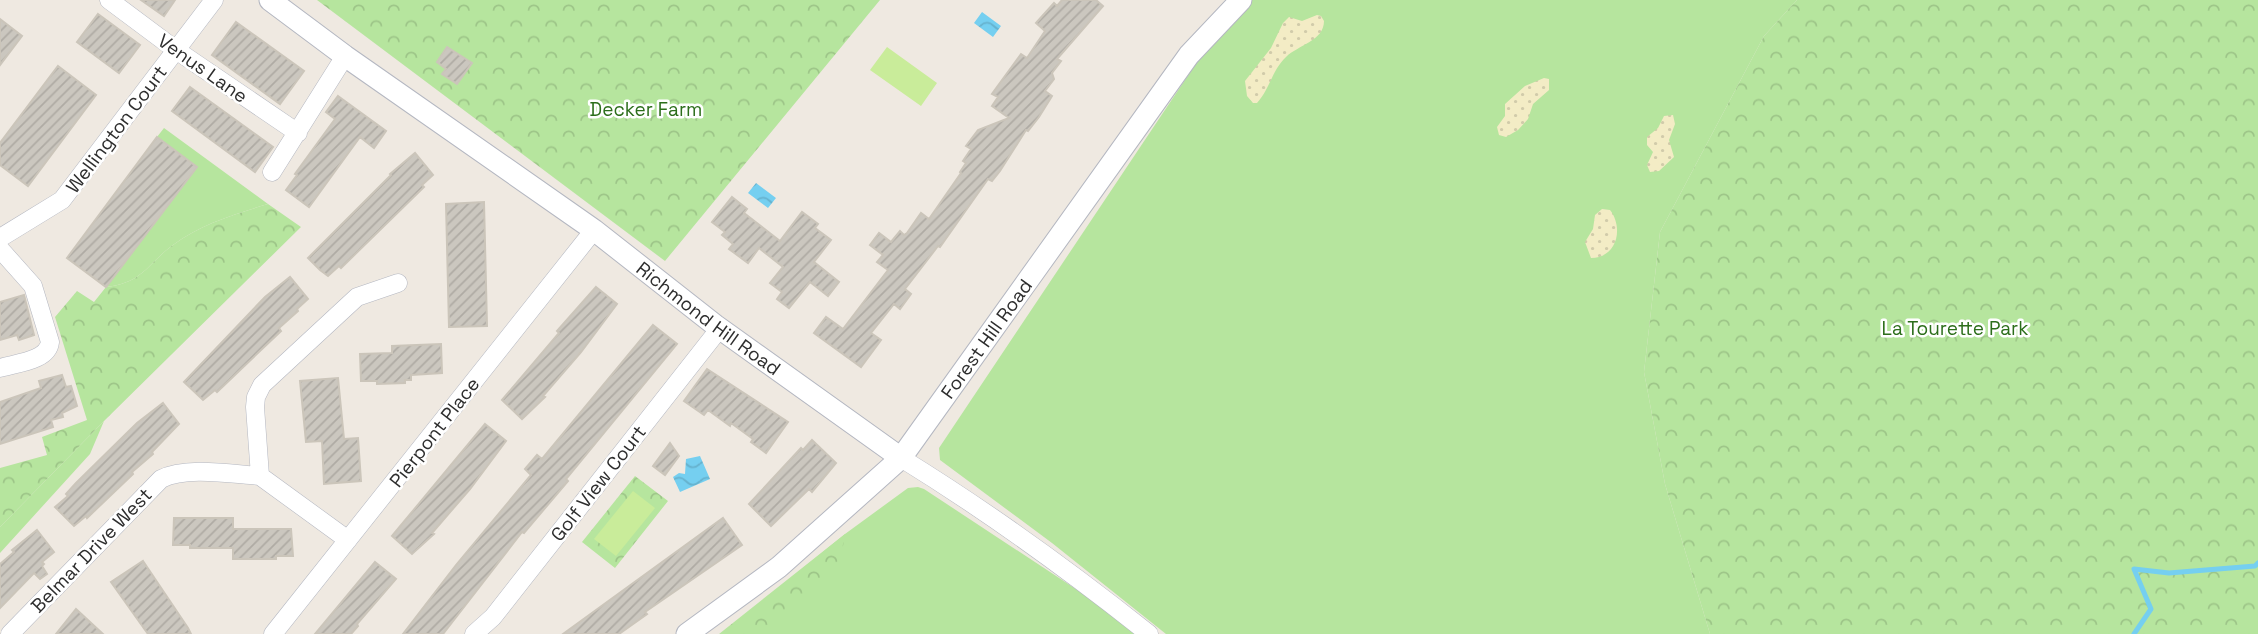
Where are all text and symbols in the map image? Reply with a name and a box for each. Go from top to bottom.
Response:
street label: Venus Lane [153,28,253,109]
street label: Wellington Court [60,60,173,198]
park label: Decker Farm [590,97,702,122]
street label: Richmond Hill Road [631,256,785,381]
street label: Forest Hill Road [935,274,1038,404]
park label: La Tourette Park [1882,316,2028,341]
street label: Pierpont Place [384,372,485,492]
street label: Golf View Court [545,420,652,547]
street label: Belmar Drive West [25,483,157,618]

